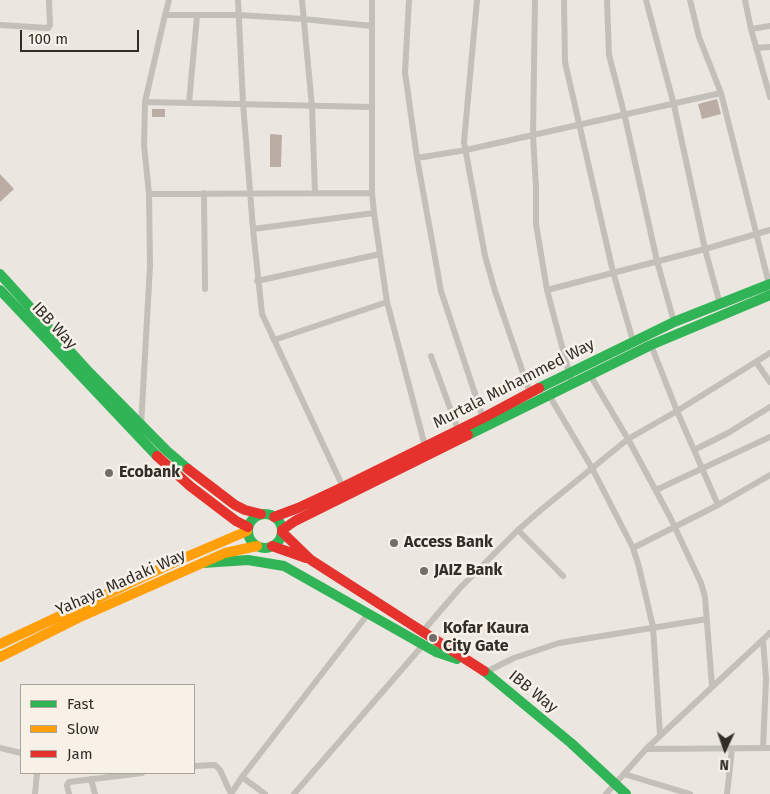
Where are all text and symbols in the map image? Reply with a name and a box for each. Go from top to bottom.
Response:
scale bar [22,20,141,52]
text: 100 m [28,30,68,48]
street label: IBB Way [27,298,81,354]
street label: Murtala Muhammed Way [430,335,598,433]
place label: Ecobank [119,463,180,483]
marker: Ecobank [103,467,115,479]
place label: Access Bank [404,533,493,553]
marker: Access Bank [388,537,400,549]
street label: Yahaya Madaki Way [53,546,189,620]
place label: JAIZ Bank [434,561,502,581]
marker: JAIZ Bank [418,565,430,577]
place label: Kofar Kaura City Gate [443,619,529,657]
marker: Kofar Kaura City Gate [427,632,439,644]
street label: IBB Way [505,666,561,718]
legend [20,684,195,774]
text: Fast [67,695,94,713]
text: Slow [67,720,99,738]
north arrow [700,724,750,774]
text: Jam [67,745,93,763]
text: N [719,756,729,773]

